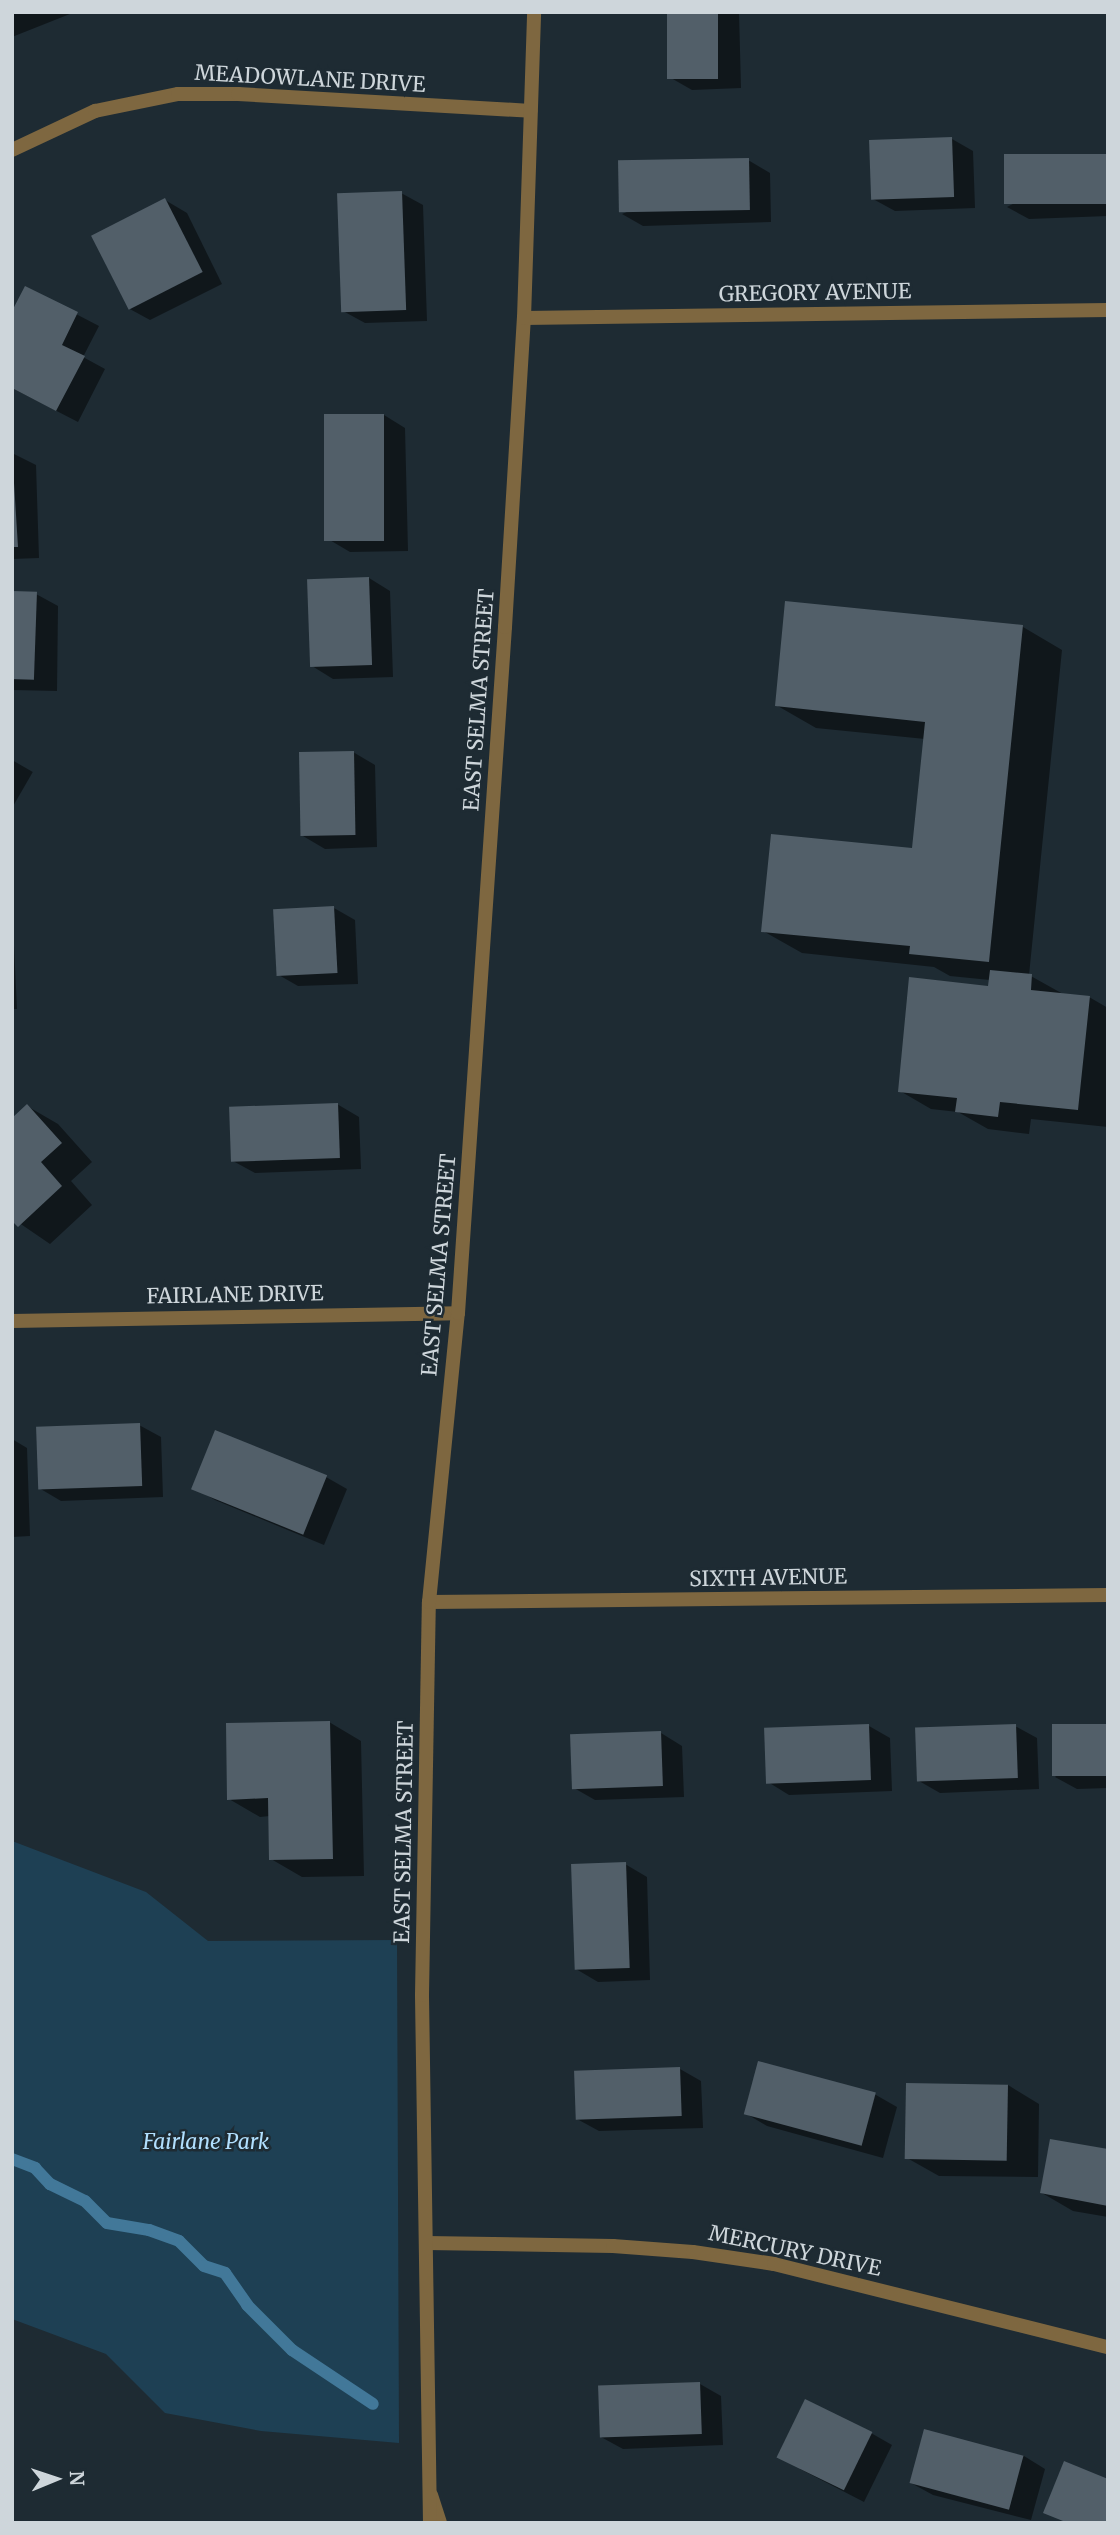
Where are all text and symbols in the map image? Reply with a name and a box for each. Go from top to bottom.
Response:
street label: MEADOWLANE DRIVE [194,60,426,98]
street label: GREGORY AVENUE [719,279,911,307]
street label: EAST SELMA STREET [459,588,499,812]
street label: EAST SELMA STREET [417,1153,461,1377]
street label: FAIRLANE DRIVE [146,1281,324,1309]
street label: SIXTH AVENUE [689,1564,847,1592]
street label: EAST SELMA STREET [389,1720,419,1944]
park label: Fairlane Park [143,2129,269,2155]
street label: MERCURY DRIVE [706,2220,884,2282]
north arrow [21,2444,91,2514]
text: N [65,2470,89,2486]

